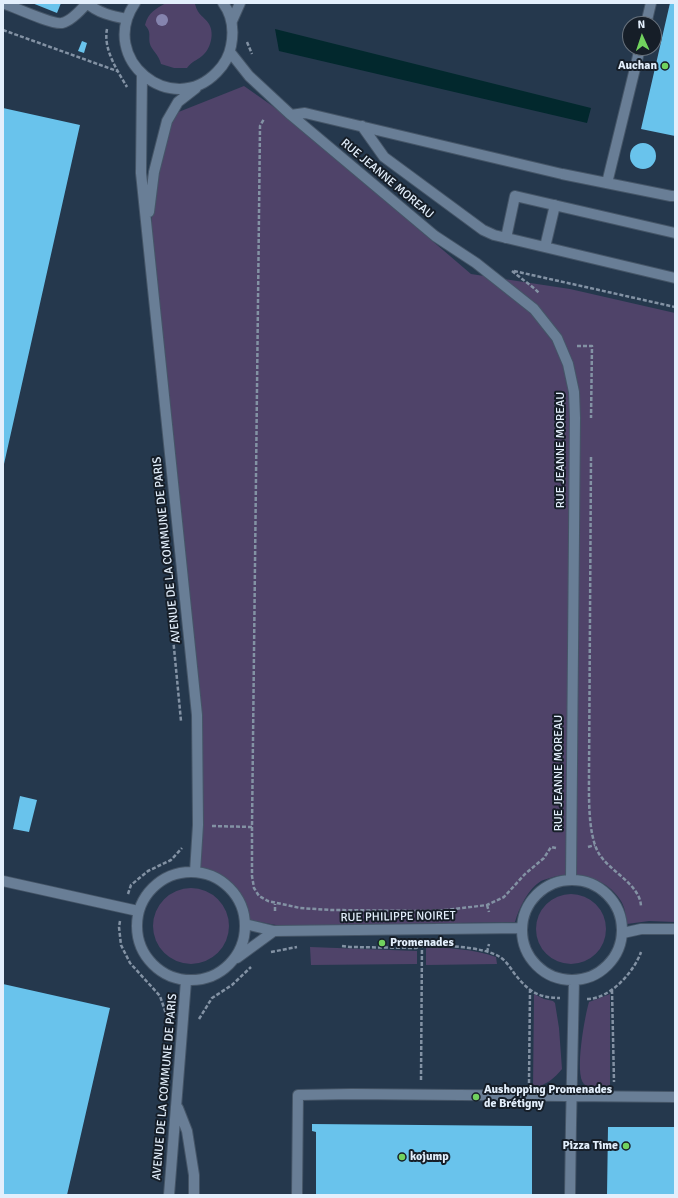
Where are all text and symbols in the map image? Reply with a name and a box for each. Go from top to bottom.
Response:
north arrow [622,16,662,56]
text: N [637,18,646,31]
place label: Auchan [618,59,657,73]
marker: Auchan [660,61,670,71]
street label: RUE JEANNE MOREAU [338,136,436,222]
street label: RUE JEANNE MOREAU [554,392,568,508]
street label: AVENUE DE LA COMMUNE DE PARIS [150,456,184,644]
street label: RUE JEANNE MOREAU [552,715,566,831]
street label: RUE PHILIPPE NOIRET [340,909,456,925]
place label: Promenades [390,936,454,950]
marker: Promenades [377,938,387,948]
street label: AVENUE DE LA COMMUNE DE PARIS [150,993,180,1181]
place label: Aushopping Promenades de Brétigny [484,1083,612,1111]
marker: Aushopping Promenades de Brétigny [471,1092,481,1102]
place label: Pizza Time [562,1139,618,1153]
marker: Pizza Time [621,1141,631,1151]
place label: kojump [410,1150,449,1164]
marker: kojump [397,1152,407,1162]

